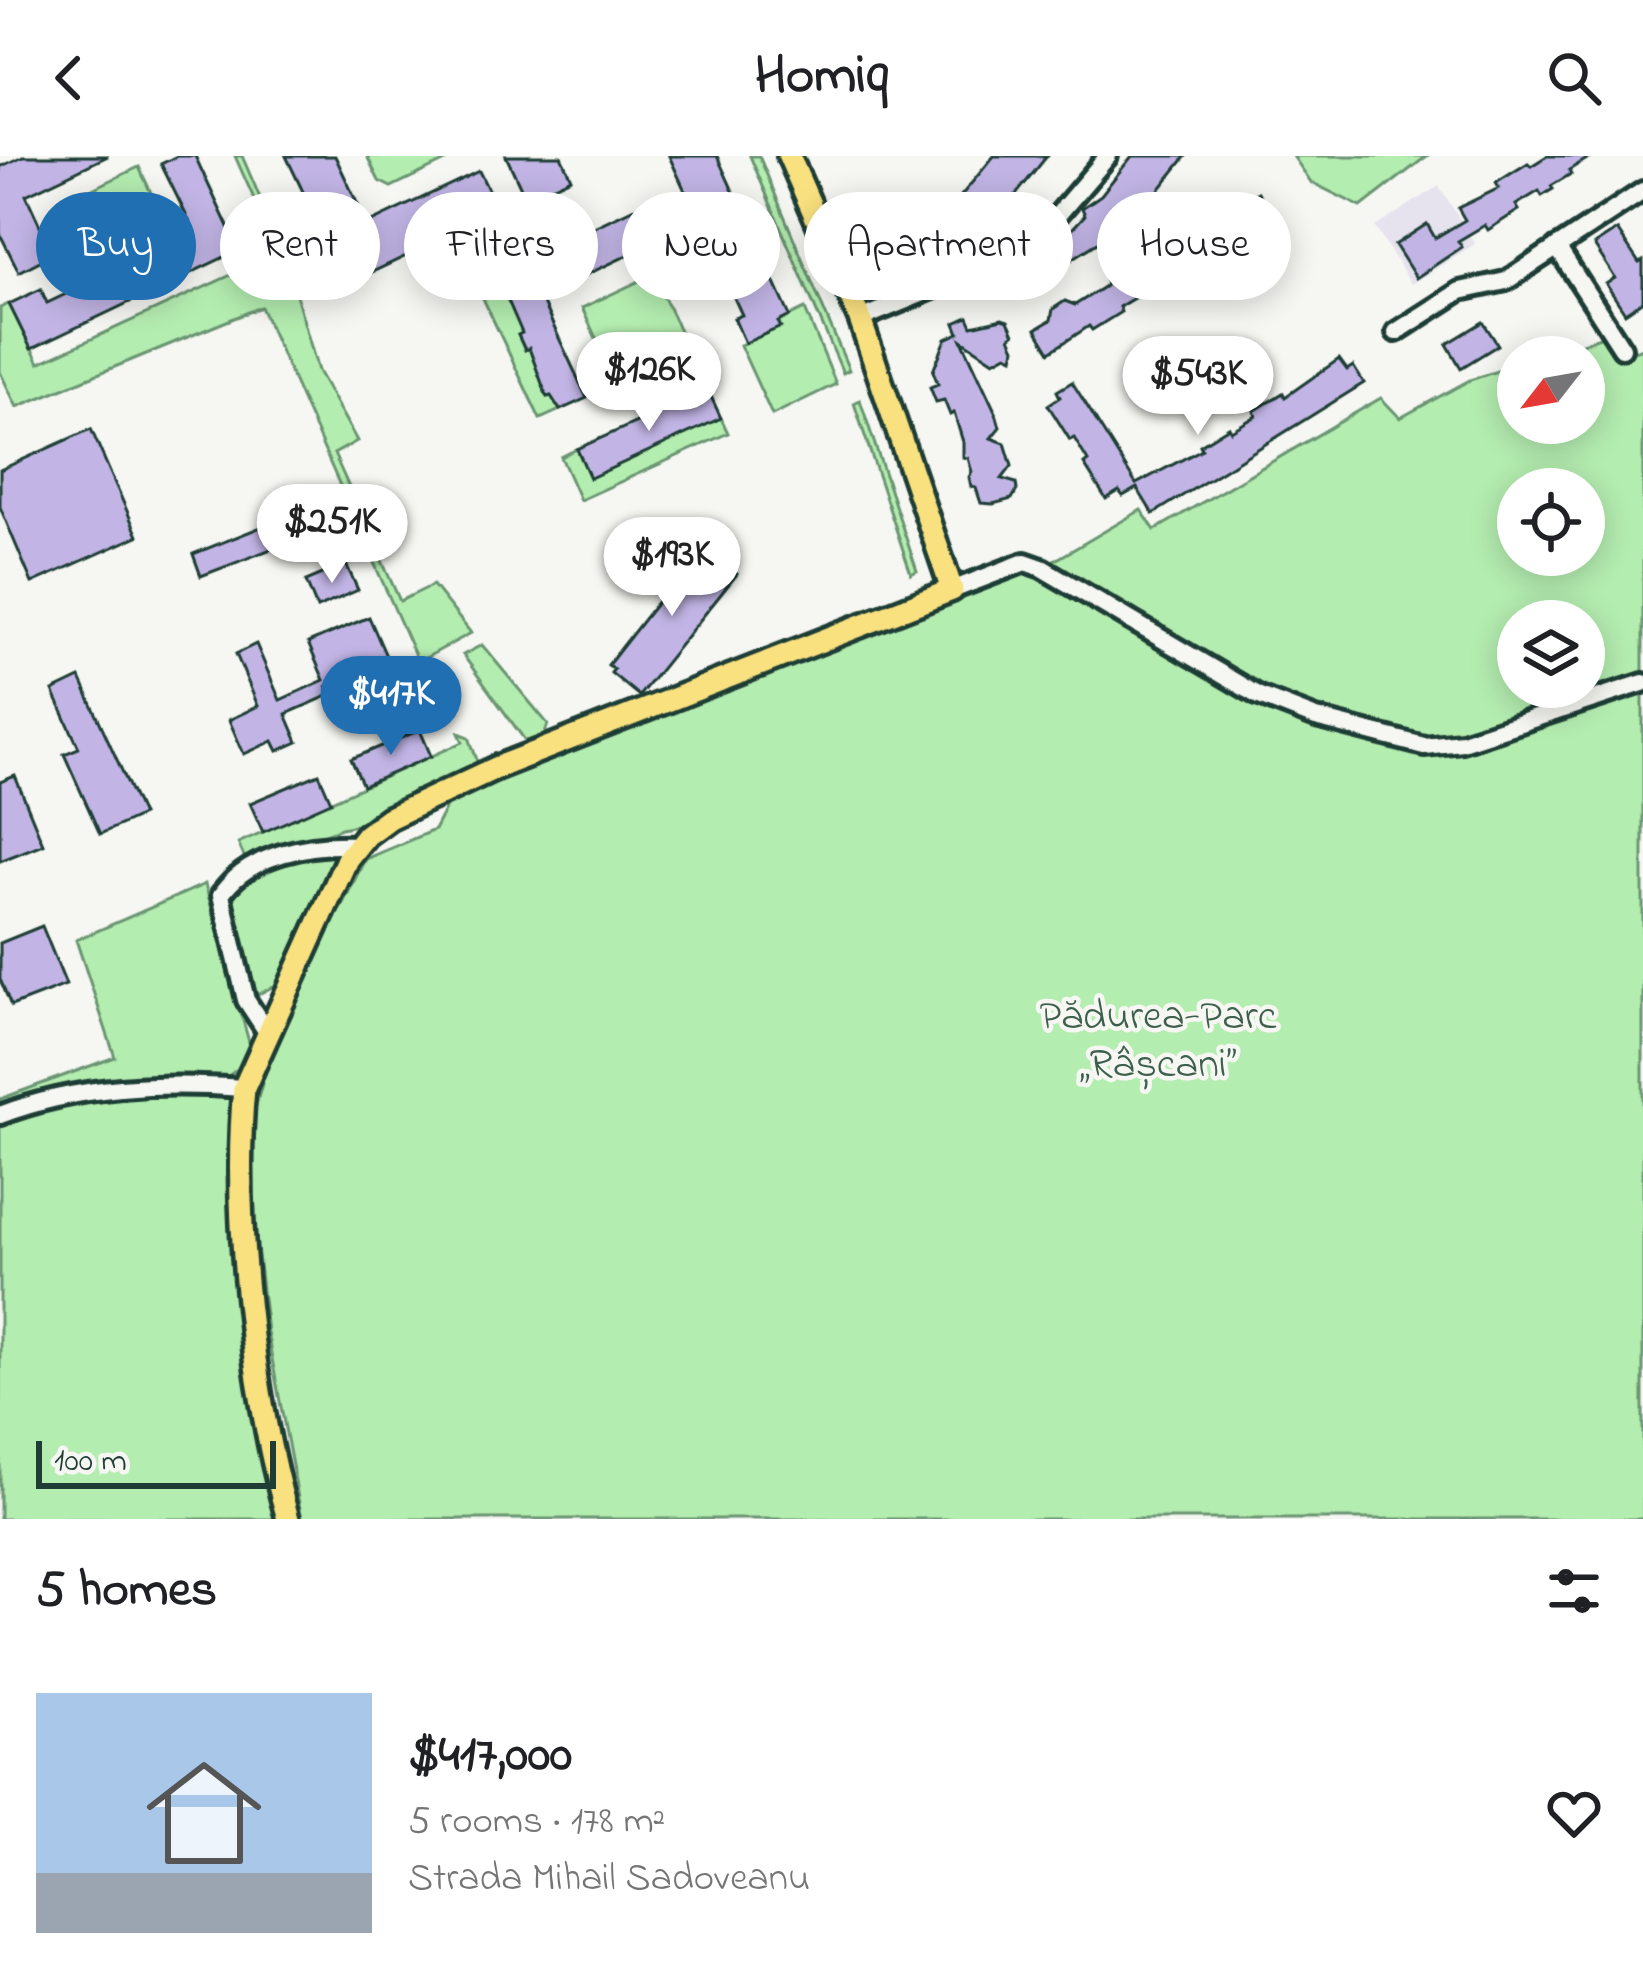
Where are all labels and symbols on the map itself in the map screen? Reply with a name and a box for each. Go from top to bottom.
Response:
pin: $126K [565,332,733,434]
pin: $543K [1114,336,1282,438]
north arrow [1497,336,1605,444]
pin: $251K [248,484,416,586]
pin: $193K [588,517,756,619]
pin: $417K [307,656,475,758]
park label: Pădurea-Parc „Râșcani” [1040,987,1277,1096]
scale bar [36,1435,276,1488]

